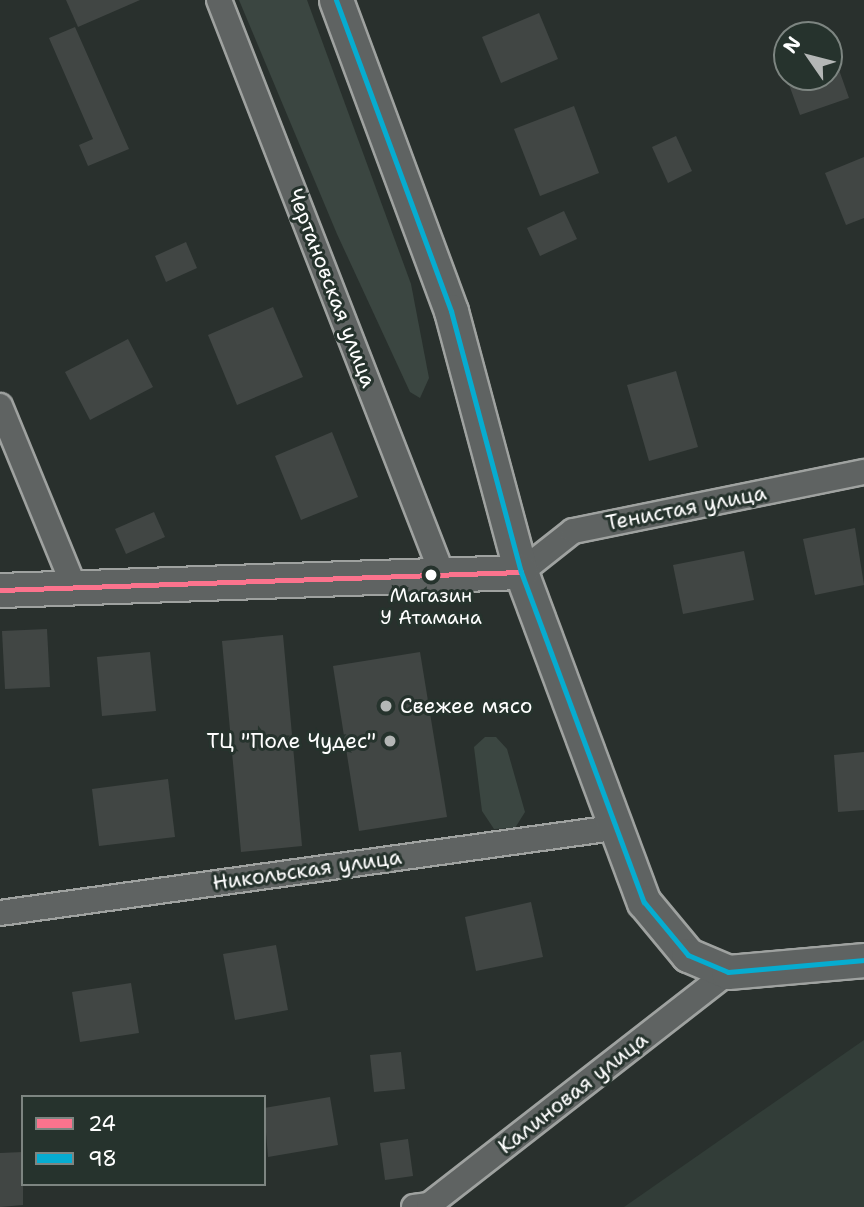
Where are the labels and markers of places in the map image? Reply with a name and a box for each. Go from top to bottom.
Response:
marker: Магазин У Атамана [424,568,438,582]
place label: Магазин У Атамана [380,585,482,629]
place label: Свежее мясо [400,693,533,719]
marker: Свежее мясо [378,698,394,714]
place label: ТЦ "Поле Чудес" [207,728,376,754]
marker: ТЦ "Поле Чудес" [382,733,398,749]

